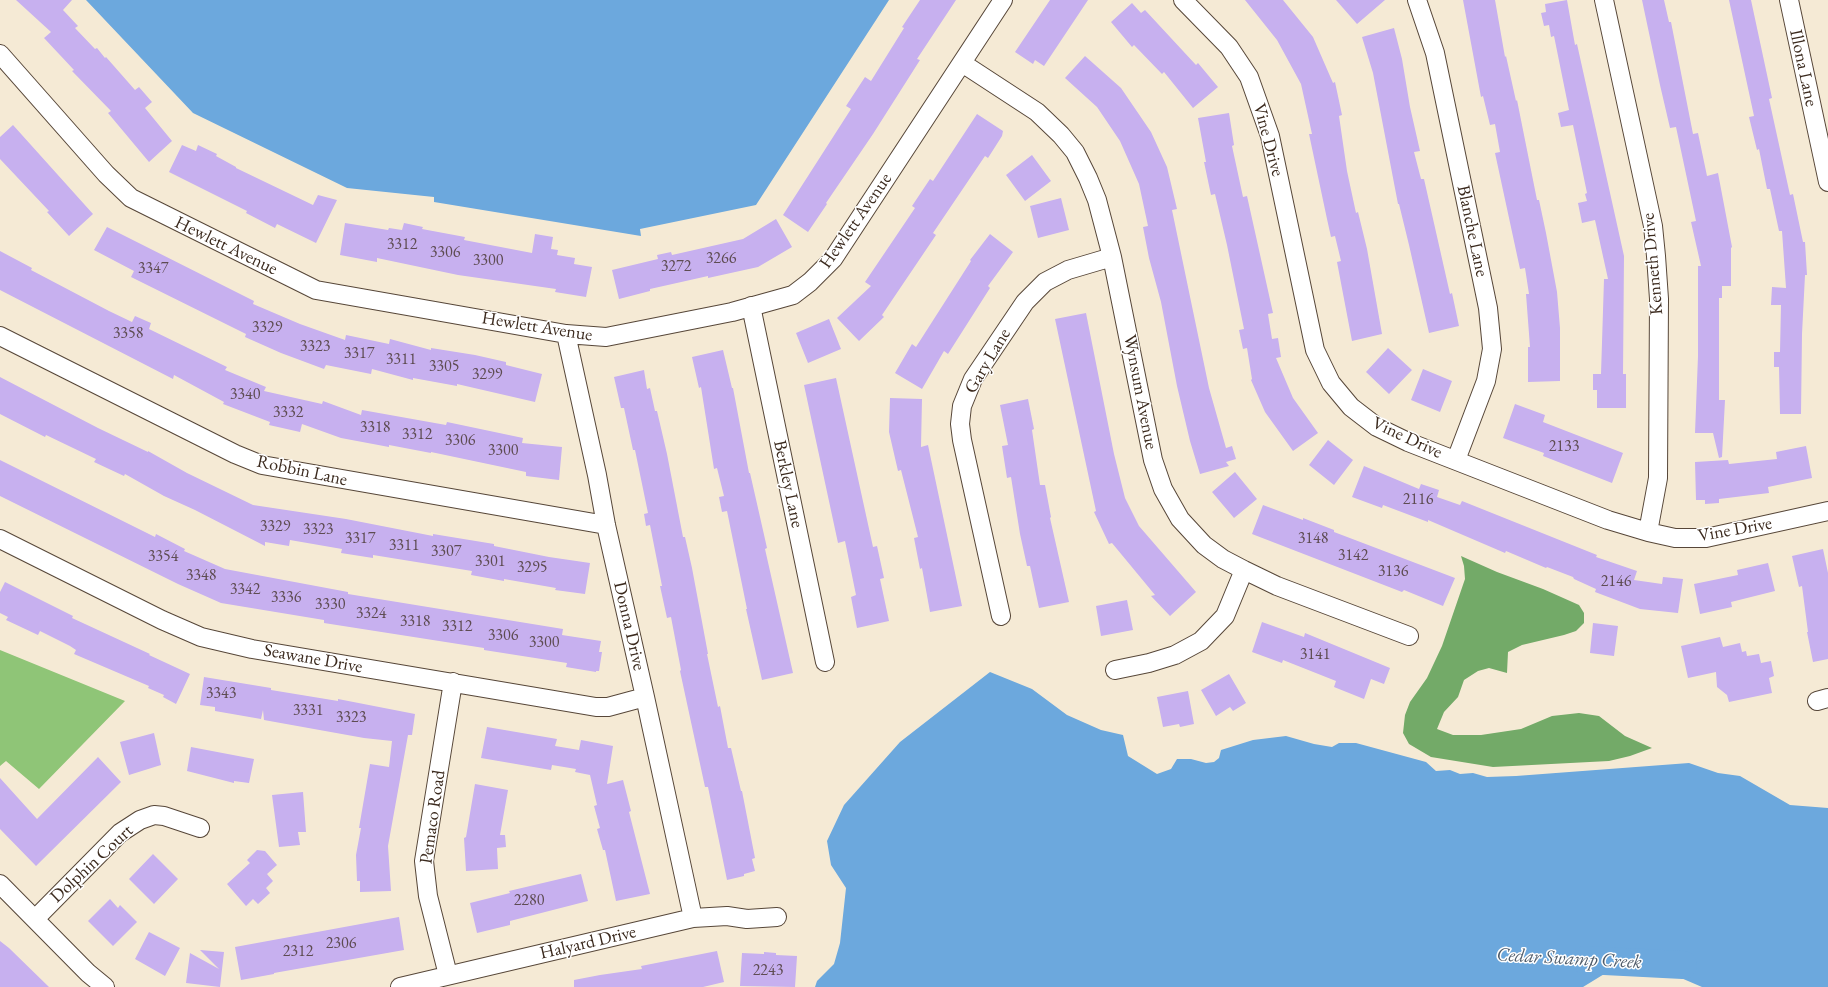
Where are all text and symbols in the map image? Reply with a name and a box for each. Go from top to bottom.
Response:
street label: Illona Lane [1784,28,1822,108]
street label: Vine Drive [1248,101,1288,179]
street label: Hewlett Avenue [815,169,897,273]
street label: Blanche Lane [1452,183,1492,279]
street label: Hewlett Avenue [171,212,281,280]
street label: Kenneth Drive [1638,212,1668,316]
house number: 3312 [387,235,417,255]
house number: 3306 [430,243,460,263]
house number: 3266 [706,249,736,269]
house number: 3300 [473,251,503,271]
house number: 3272 [661,257,691,277]
house number: 3347 [138,259,168,279]
street label: Hewlett Avenue [480,308,594,346]
house number: 3329 [252,318,282,338]
house number: 3358 [113,324,143,344]
street label: Gary Lane [960,325,1016,397]
street label: Wynsum Avenue [1118,333,1162,451]
house number: 3323 [300,337,330,357]
house number: 3317 [344,344,374,364]
house number: 3311 [386,350,416,370]
house number: 3305 [429,357,459,377]
house number: 3299 [472,365,502,385]
house number: 3340 [230,385,260,405]
house number: 3332 [273,403,303,423]
street label: Vine Drive [1369,412,1445,464]
house number: 3318 [360,418,390,438]
house number: 3312 [402,425,432,445]
house number: 3306 [445,431,475,451]
house number: 2133 [1549,437,1579,457]
street label: Berkley Lane [768,438,808,530]
house number: 3300 [488,441,518,461]
street label: Robbin Lane [255,451,349,491]
house number: 2116 [1403,490,1433,510]
street label: Vine Drive [1696,513,1774,547]
house number: 3329 [260,517,290,537]
house number: 3323 [303,520,333,540]
house number: 3317 [345,529,375,549]
house number: 3148 [1298,529,1328,549]
house number: 3311 [389,536,419,556]
house number: 3307 [431,542,461,562]
house number: 3142 [1338,546,1368,566]
house number: 3354 [148,547,178,567]
house number: 3301 [475,552,505,572]
house number: 3295 [517,558,547,578]
house number: 3136 [1378,562,1408,582]
house number: 3348 [186,566,216,586]
house number: 2146 [1601,572,1631,592]
street label: Donna Drive [608,579,650,673]
house number: 3342 [230,580,260,600]
house number: 3336 [271,588,301,608]
house number: 3330 [315,595,345,615]
house number: 3324 [356,604,386,624]
house number: 3318 [400,612,430,632]
house number: 3312 [442,617,472,637]
house number: 3306 [488,626,518,646]
house number: 3300 [529,633,559,653]
street label: Seawane Drive [262,640,364,678]
house number: 3141 [1300,645,1330,665]
house number: 3343 [206,684,236,704]
house number: 3331 [293,701,323,721]
house number: 3323 [336,708,366,728]
street label: Pemaco Road [416,769,450,865]
street label: Dolphin Court [46,820,138,908]
house number: 2280 [514,891,544,911]
street label: Halyard Drive [538,921,638,965]
house number: 2306 [326,934,356,954]
house number: 2312 [283,942,313,962]
water label: Cedar Swamp Creek [1496,944,1642,974]
house number: 2243 [753,961,783,981]

